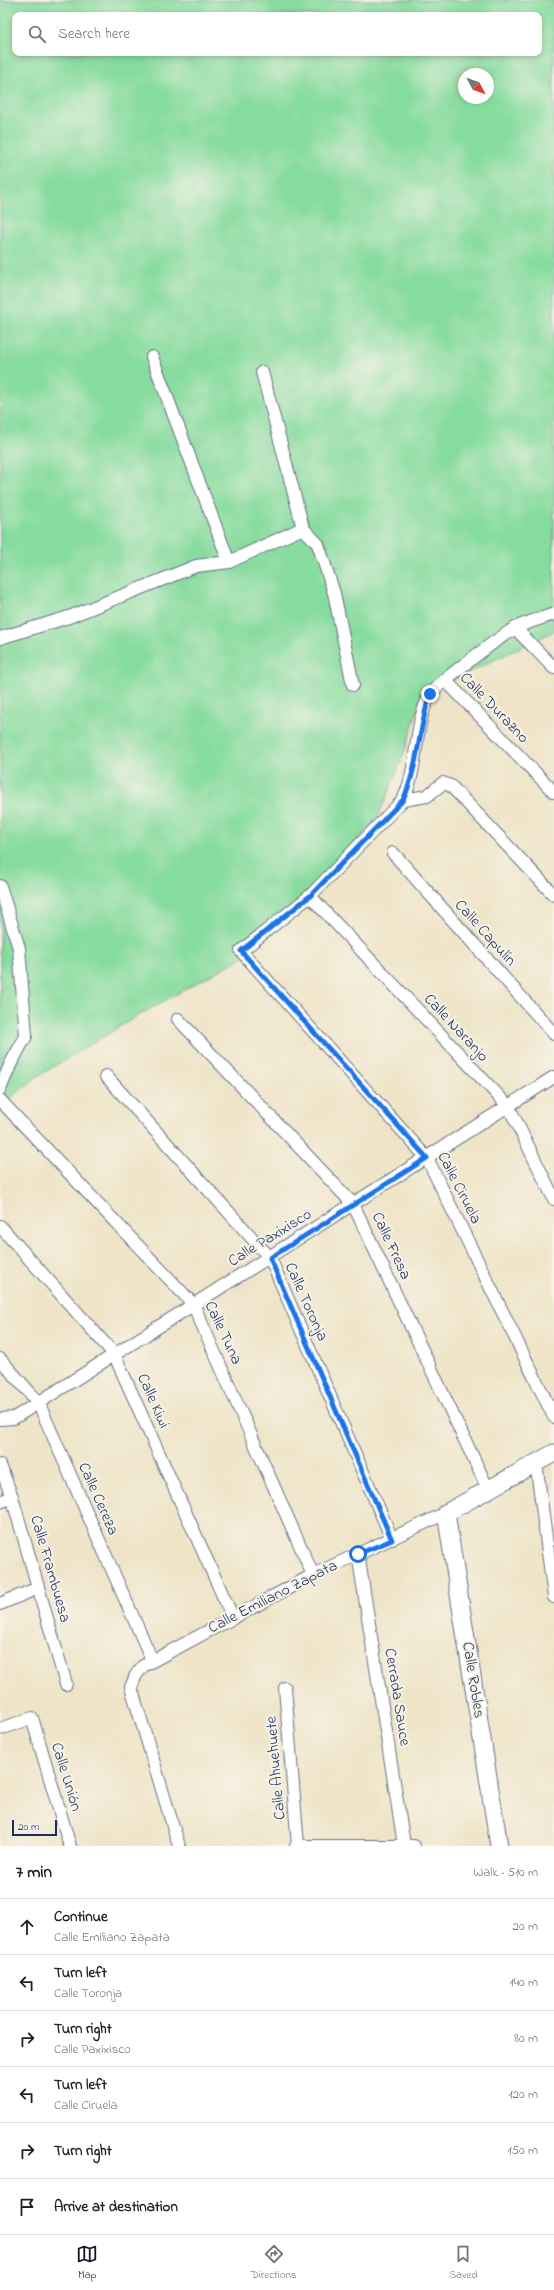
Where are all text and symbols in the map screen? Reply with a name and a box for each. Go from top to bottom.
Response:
search box [12,12,542,56]
icon: search [26,23,48,45]
text: Search here [58,23,130,45]
north arrow [458,68,494,104]
street label: Calle Durazno [454,667,534,749]
route end [421,685,439,703]
street label: Calle Capulín [448,894,522,972]
street label: Calle Naranjo [418,988,494,1068]
street label: Calle Ciruela [431,1148,487,1228]
street label: Calle Paxixisco [224,1203,316,1273]
street label: Calle Fresa [365,1208,417,1284]
street label: Calle Toronja [278,1259,334,1345]
street label: Calle Tuna [198,1297,248,1369]
street label: Calle Kiwi [130,1370,176,1432]
street label: Calle Cereza [71,1459,125,1539]
street label: Calle Frambuesa [23,1513,77,1625]
route start [349,1545,367,1563]
street label: Calle Emiliano Zapata [204,1554,342,1640]
street label: Calle Robles [455,1640,491,1720]
street label: Cerrada Sauce [377,1647,417,1748]
street label: Calle Ahuehuete [259,1714,292,1821]
street label: Calle Unión [44,1740,88,1815]
scale bar [12,1818,57,1837]
text: 20 m [18,1819,40,1835]
text: 7 min [16,1860,52,1885]
text: Walk · 510 m [473,1863,538,1882]
text: Continue [54,1906,108,1928]
icon: ahead [16,1916,38,1938]
text: 20 m [513,1917,538,1936]
text: Calle Emiliano Zapata [54,1928,170,1947]
text: Turn left [54,1962,107,1984]
icon: left [16,1972,38,1994]
text: 140 m [510,1973,538,1992]
text: Calle Toronja [54,1984,122,2003]
text: Turn right [54,2018,112,2040]
icon: right [16,2028,38,2050]
text: 80 m [514,2029,538,2048]
text: Calle Paxixisco [54,2040,131,2059]
text: Turn left [54,2074,107,2096]
icon: left [16,2084,38,2106]
text: 120 m [508,2085,538,2104]
text: Calle Ciruela [54,2096,118,2115]
icon: right [16,2140,38,2162]
text: Turn right [54,2140,112,2162]
text: 150 m [507,2141,538,2160]
icon: arrive [16,2196,38,2218]
text: Arrive at destination [54,2196,178,2218]
tab: Map [76,2243,98,2283]
tab: Directions [251,2243,297,2283]
tab: Saved [449,2243,478,2283]

